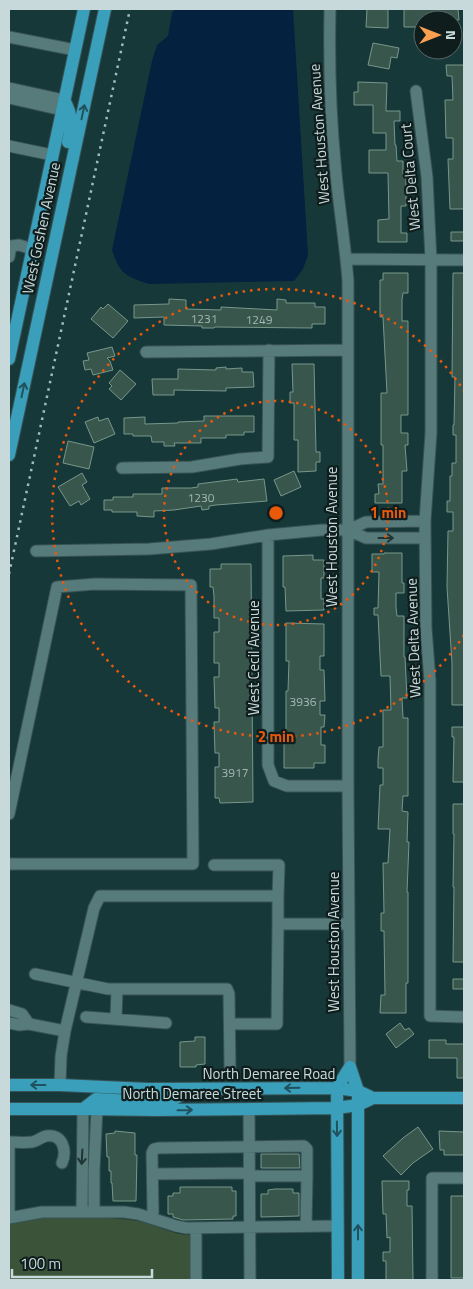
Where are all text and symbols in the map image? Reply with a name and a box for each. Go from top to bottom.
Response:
north arrow [413,10,463,60]
text: N [441,30,462,40]
street label: West Houston Avenue [303,63,335,205]
one-way arrow [78,104,88,120]
street label: West Delta Court [394,122,426,231]
street label: West Goshen Avenue [16,160,66,296]
house number: 1231 [191,309,217,328]
house number: 1249 [246,310,273,329]
one-way arrow [19,383,28,399]
street label: West Houston Avenue [320,467,343,607]
house number: 1230 [188,488,215,507]
text: 1 min [370,501,406,524]
centre of rings [267,504,285,522]
one-way arrow [377,533,393,543]
street label: West Delta Avenue [399,578,427,698]
street label: West Cecil Avenue [242,600,265,716]
house number: 3936 [290,692,317,711]
text: 2 min [258,725,294,748]
house number: 3917 [222,763,248,782]
street label: West Houston Avenue [322,872,345,1012]
street label: North Demaree Road [202,1062,336,1085]
one-way arrow [31,1080,47,1090]
street label: North Demaree Street [122,1082,262,1105]
one-way arrow [284,1084,300,1093]
one-way arrow [176,1105,192,1115]
one-way arrow [332,1120,342,1137]
one-way arrow [78,1149,87,1165]
one-way arrow [353,1224,363,1240]
scale bar [12,1246,152,1278]
text: 100 m [20,1252,61,1275]

